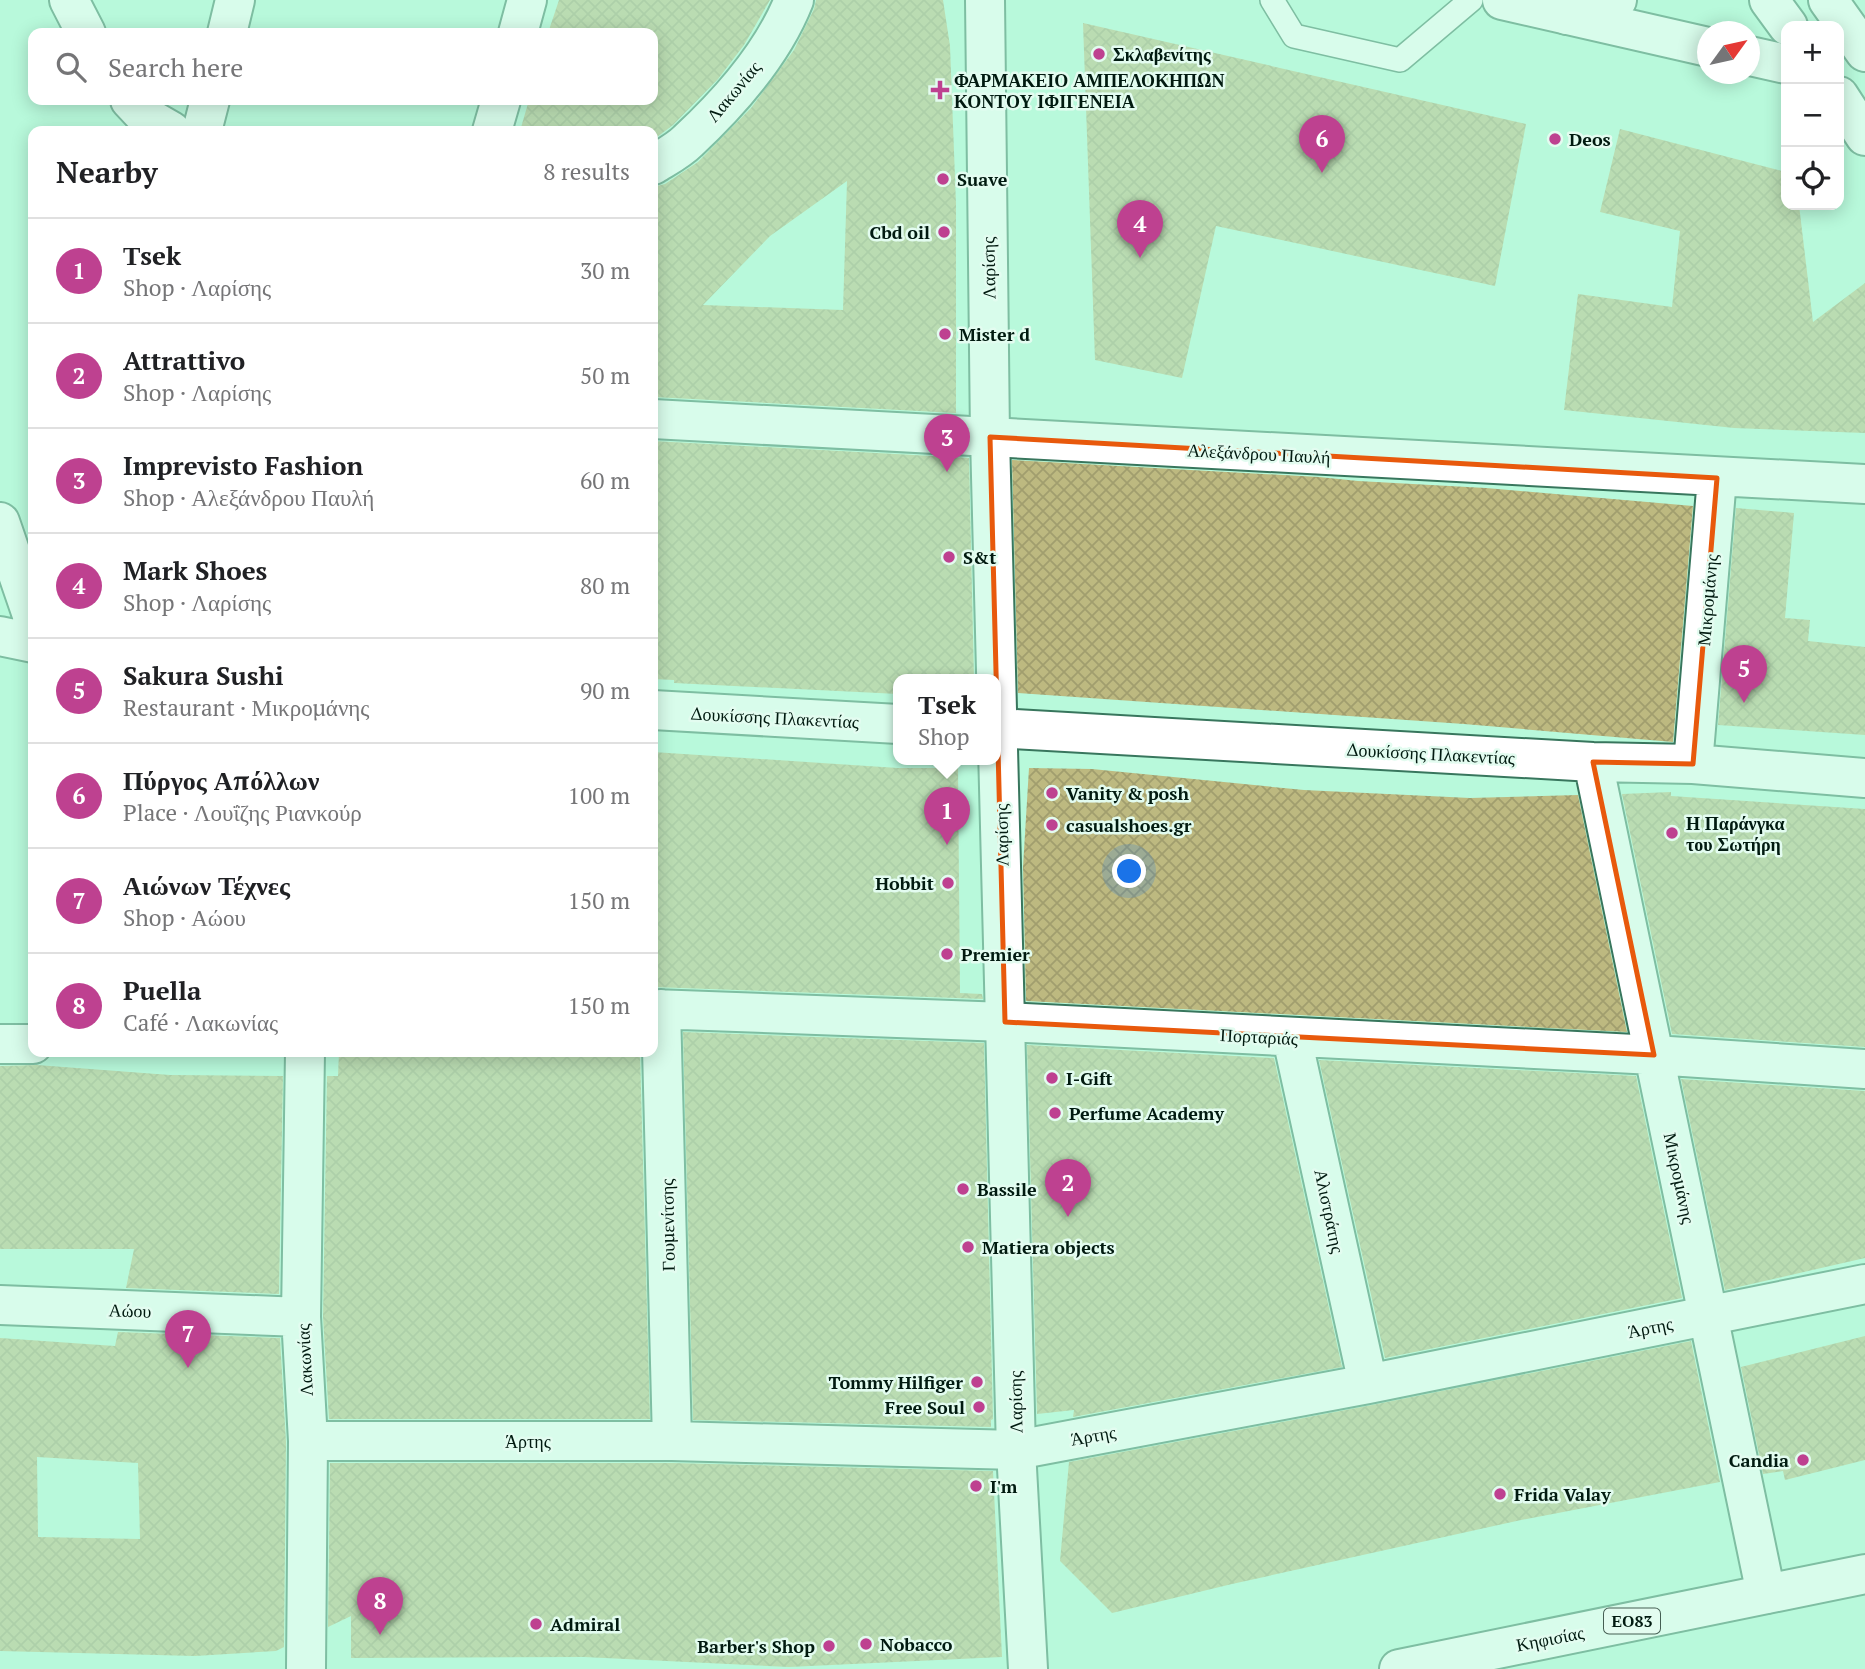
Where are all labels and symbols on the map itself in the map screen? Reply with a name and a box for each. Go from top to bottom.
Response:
north arrow [1697,21,1760,84]
place label: Σκλαβενίτης [1113,42,1211,66]
marker: Σκλαβενίτης [1091,46,1107,62]
street label: Λακωνίας [700,55,766,127]
place label: ΦΑΡΜΑΚΕΙΟ ΑΜΠΕΛΟΚΗΠΩΝ ΚΟΝΤΟΥ ΙΦΙΓΕΝΕΙΑ [954,68,1224,113]
marker: ΦΑΡΜΑΚΕΙΟ ΑΜΠΕΛΟΚΗΠΩΝ ΚΟΝΤΟΥ ΙΦΙΓΕΝΕΙΑ [932,82,948,98]
pin: 6 [1299,115,1345,173]
place label: Deos [1569,127,1611,151]
marker: Deos [1547,131,1563,147]
place label: Suave [957,167,1008,191]
marker: Suave [935,171,951,187]
pin: 4 [1117,200,1163,258]
place label: Cbd oil [869,220,930,244]
marker: Cbd oil [936,224,952,240]
street label: Λαρίσης [975,237,1001,299]
place label: Mister d [959,322,1030,346]
marker: Mister d [937,326,953,342]
pin: 3 [924,414,970,472]
street label: Αλεξάνδρου Παυλή [1187,437,1331,469]
place label: S&t [963,545,996,569]
marker: S&t [941,549,957,565]
street label: Μικρομάνης [1691,553,1723,647]
pin: 5 [1721,645,1767,703]
street label: Δουκίσσης Πλακεντίας [690,701,860,733]
street label: Δουκίσσης Πλακεντίας [1346,737,1516,769]
place label: Vanity & posh [1066,781,1189,805]
marker: Vanity & posh [1044,785,1060,801]
pin: 1 [924,787,970,845]
street label: Λαρίσης [988,804,1014,866]
place label: Η Παράνγκα του Σωτήρη [1686,811,1785,856]
place label: casualshoes.gr [1066,813,1192,837]
marker: casualshoes.gr [1044,817,1060,833]
marker: Η Παράνγκα του Σωτήρη [1664,825,1680,841]
your location [1112,854,1146,888]
place label: Hobbit [875,871,934,895]
marker: Hobbit [940,875,956,891]
place label: Premier [961,942,1030,966]
marker: Premier [939,946,955,962]
street label: Πορταριάς [1219,1022,1299,1050]
place label: I-Gift [1066,1066,1113,1090]
marker: I-Gift [1044,1070,1060,1086]
place label: Perfume Academy [1069,1101,1224,1125]
marker: Perfume Academy [1047,1105,1063,1121]
street label: Μικρομάνης [1659,1130,1701,1226]
pin: 2 [1045,1159,1091,1217]
street label: Αλιστράτης [1309,1167,1351,1255]
place label: Bassile [977,1177,1037,1201]
street label: Γουμενίτσης [654,1178,680,1272]
marker: Bassile [955,1181,971,1197]
place label: Matiera objects [982,1235,1115,1259]
marker: Matiera objects [960,1239,976,1255]
street label: Αώου [108,1297,152,1323]
pin: 7 [165,1310,211,1368]
street label: Άρτης [1625,1311,1675,1343]
street label: Λακωνίας [290,1323,318,1397]
place label: Tommy Hilfiger [828,1370,963,1394]
street label: Λαρίσης [1002,1371,1028,1433]
marker: Tommy Hilfiger [969,1374,985,1390]
place label: Free Soul [885,1395,965,1419]
marker: Free Soul [971,1399,987,1415]
street label: Άρτης [1068,1419,1118,1451]
street label: Άρτης [505,1429,551,1453]
place label: Candia [1729,1448,1789,1472]
marker: Candia [1795,1452,1811,1468]
place label: I'm [990,1474,1018,1498]
marker: I'm [968,1478,984,1494]
place label: Frida Valay [1514,1482,1611,1506]
marker: Frida Valay [1492,1486,1508,1502]
pin: 8 [357,1577,403,1635]
road number: ΕΟ83 [1604,1609,1660,1634]
place label: Admiral [550,1612,620,1636]
marker: Admiral [528,1616,544,1632]
street label: Κηφισίας [1514,1620,1586,1656]
place label: Nobacco [880,1632,953,1656]
place label: Barber's Shop [697,1634,815,1658]
marker: Nobacco [858,1636,874,1652]
marker: Barber's Shop [821,1638,837,1654]

